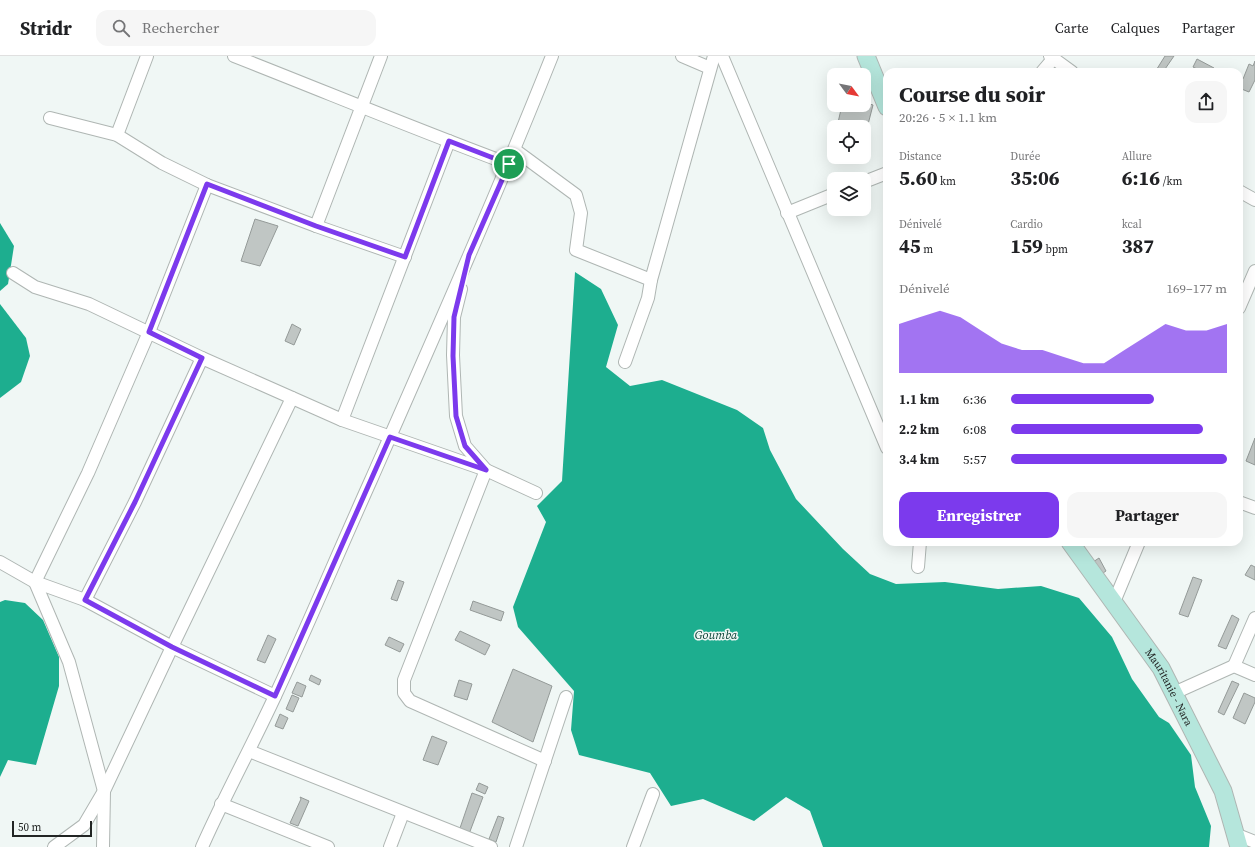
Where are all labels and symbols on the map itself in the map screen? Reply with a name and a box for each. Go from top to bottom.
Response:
north arrow [827,68,871,112]
pin [492,147,526,181]
water label: Goumba [695,627,738,643]
street label: Mauritanie - Nara [1142,645,1197,729]
scale bar [12,819,92,838]

